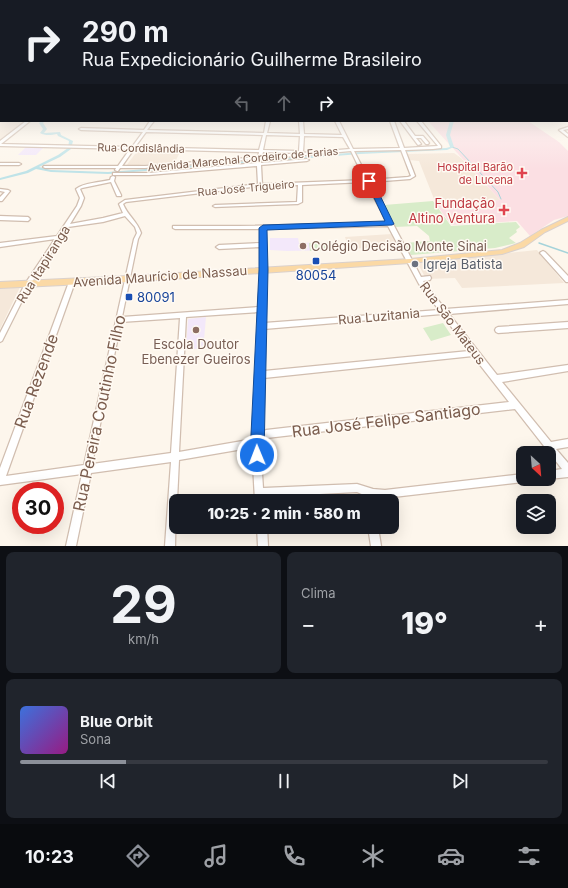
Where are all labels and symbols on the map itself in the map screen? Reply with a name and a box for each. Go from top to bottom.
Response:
street label: Rua Cordislândia [97,140,185,156]
street label: Avenida Marechal Cordeiro de Farias [147,144,339,174]
place label: Hospital Barão de Lucena [437,160,513,187]
pin [352,164,386,198]
marker: Hospital Barão de Lucena [516,167,528,179]
street label: Rua José Trigueiro [197,177,296,199]
place label: Fundação Altino Ventura [408,195,495,226]
marker: Fundação Altino Ventura [498,204,510,216]
street label: Rua Itapiranga [13,222,73,306]
place label: Colégio Decisão Monte Sinai [311,238,487,254]
marker: Colégio Decisão Monte Sinai [298,241,308,251]
marker: 80054 [311,256,321,266]
place label: Igreja Batista [423,256,503,272]
marker: Igreja Batista [410,259,420,269]
street label: Avenida Maurício de Nassau [72,262,248,290]
place label: 80054 [296,267,336,283]
street label: Rua São Mateus [417,278,489,368]
place label: 80091 [137,289,175,305]
marker: 80091 [124,292,134,302]
street label: Rua Luzitania [337,304,421,328]
street label: Rua Pereira Coutinho Filho [68,313,130,513]
marker: Escola Doutor Ebenezer Gueiros [191,325,201,335]
street label: Rua Rezende [10,331,62,431]
place label: Escola Doutor Ebenezer Gueiros [142,336,251,367]
street label: Rua José Felipe Santiago [291,398,481,442]
position arrow [236,434,278,476]
north arrow [516,446,556,486]
speed limit sign: 30 [12,482,64,534]

